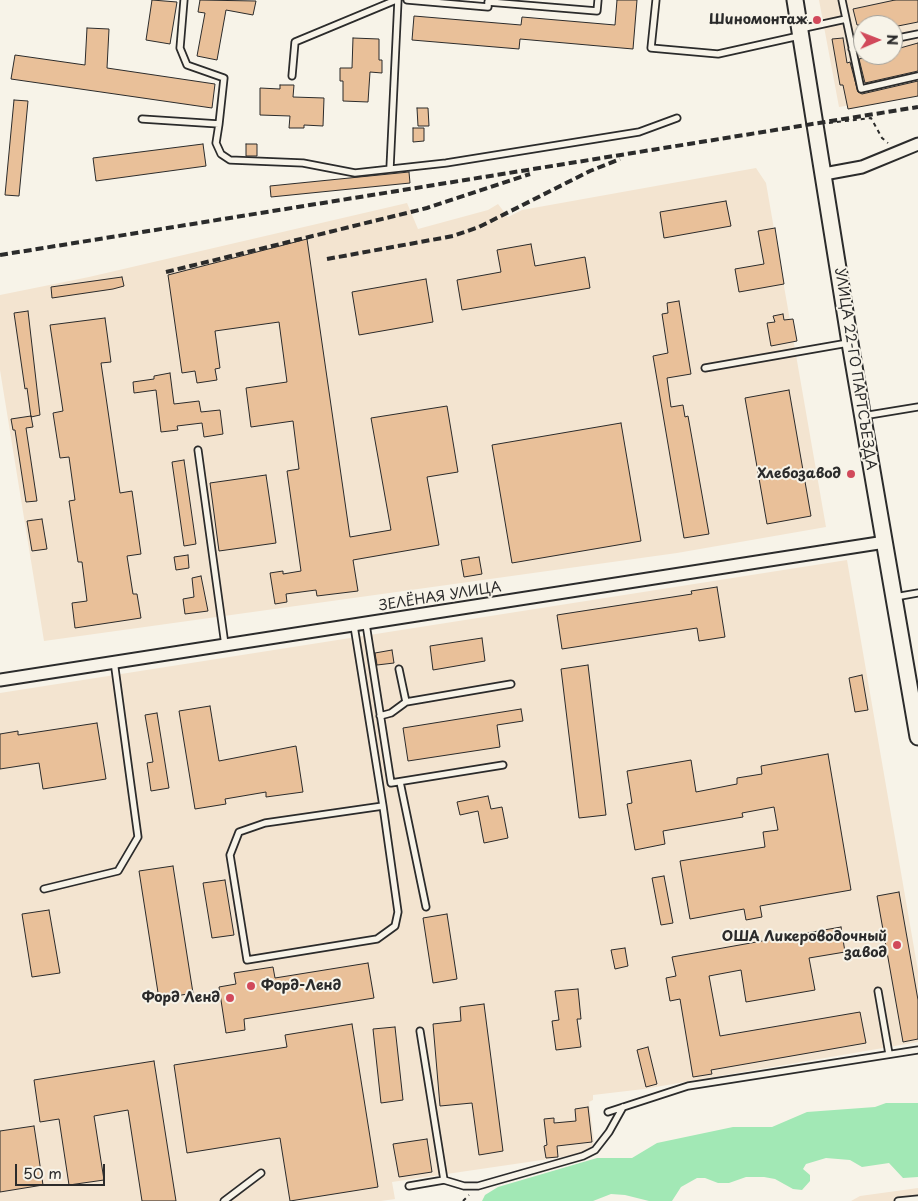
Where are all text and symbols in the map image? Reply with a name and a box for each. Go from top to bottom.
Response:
place label: Шиномонтаж [709,12,807,28]
marker: Шиномонтаж [811,14,823,26]
north arrow [853,15,903,65]
text: N [882,34,903,45]
street label: УЛИЦА 22-ГО ПАРТСЪЕЗДА [831,267,879,471]
place label: Хлебозавод [757,466,841,482]
marker: Хлебозавод [845,468,857,480]
street label: ЗЕЛЁНАЯ УЛИЦА [378,579,502,615]
place label: ОША Ликероводочный завод [722,929,887,962]
marker: ОША Ликероводочный завод [891,939,903,951]
place label: Форд-Ленд [261,978,341,994]
marker: Форд-Ленд [245,980,257,992]
place label: Форд Ленд [142,990,220,1006]
marker: Форд Ленд [224,992,236,1004]
scale bar [18,1154,108,1186]
text: 50 m [23,1161,62,1184]

